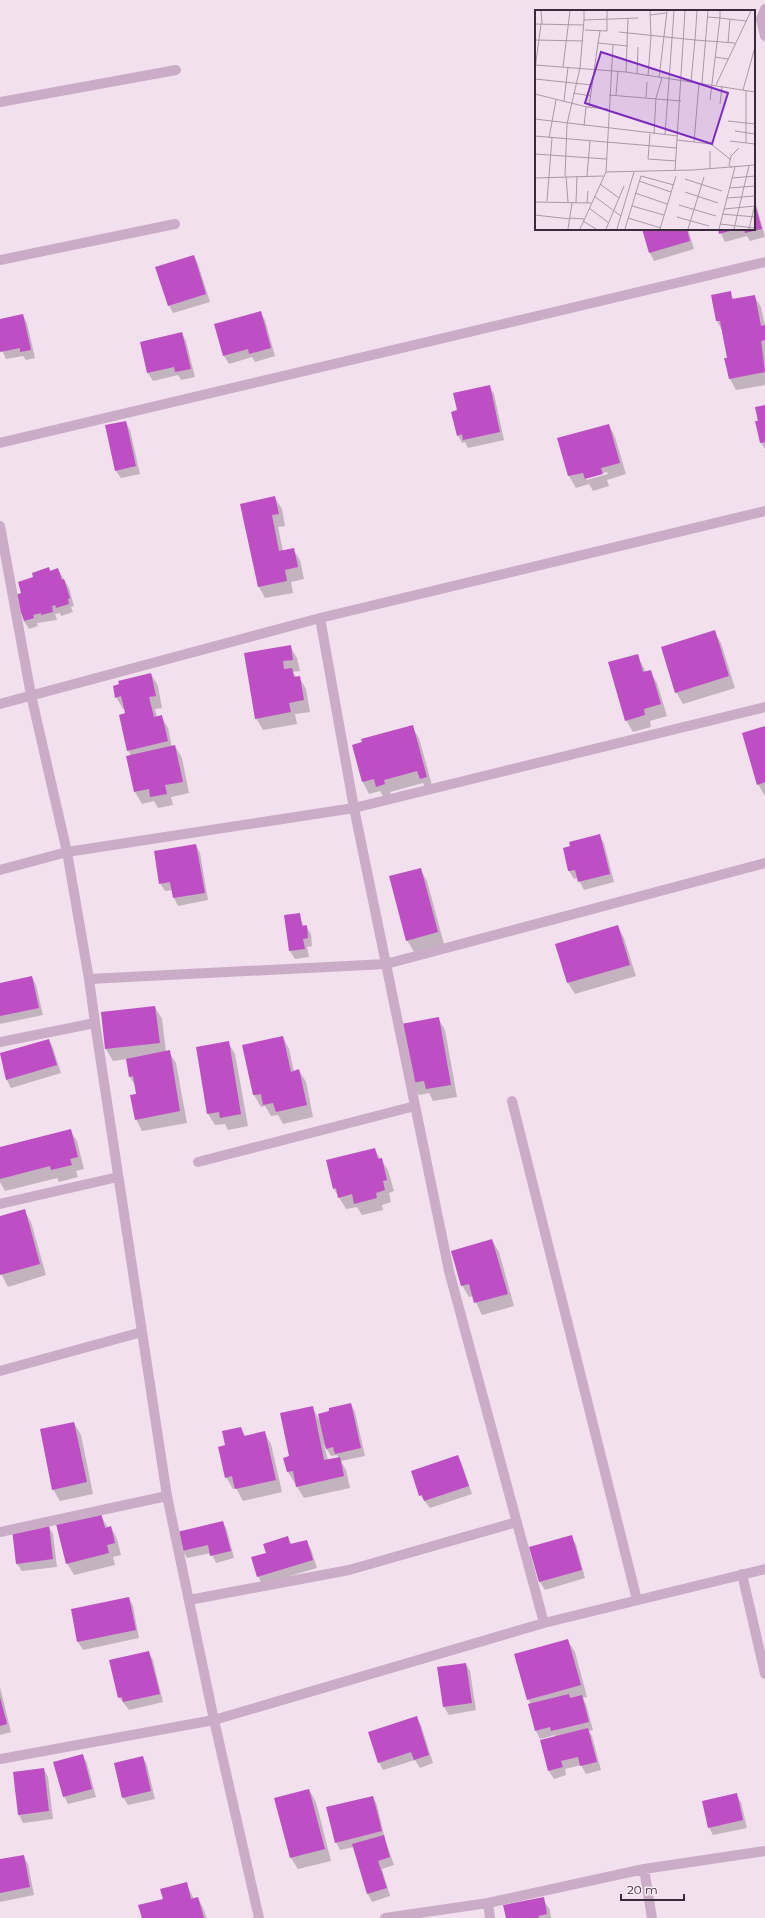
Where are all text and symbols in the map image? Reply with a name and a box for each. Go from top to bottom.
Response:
inset map [535,10,755,230]
scale bar [621,1876,684,1902]
text: 20 m [627,1882,658,1897]

